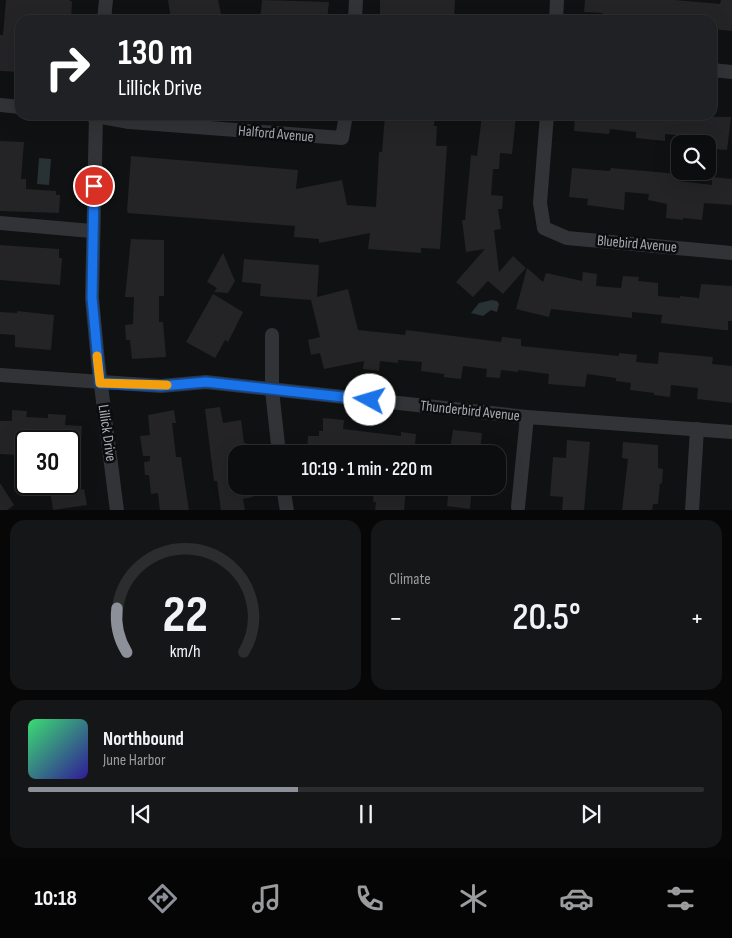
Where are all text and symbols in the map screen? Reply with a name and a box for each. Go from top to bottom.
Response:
text: 130 m [118,32,193,75]
icon: right [35,35,100,100]
text: Lillick Drive [118,75,202,102]
street label: Halford Avenue [237,121,315,147]
map controls [671,135,716,180]
button: search [671,135,716,180]
pin [73,165,115,207]
icon: arrive [80,172,108,200]
street label: Bluebird Avenue [596,231,678,257]
position arrow [343,373,395,425]
street label: Thunderbird Avenue [419,396,521,426]
street label: Lillick Drive [94,403,120,463]
speed limit sign: 30 [15,430,80,495]
text: 10:19 · 1 min · 220 m [302,458,432,481]
text: Climate [389,570,431,589]
text: 22 [163,584,208,647]
text: 20.5° [512,595,581,640]
text: − [389,602,403,635]
text: + [690,602,704,635]
text: km/h [170,641,201,662]
text: Northbound [103,728,184,751]
text: June Harbor [103,751,166,770]
icon: previous [127,800,155,828]
icon: pause [352,800,380,828]
icon: next [577,800,605,828]
icon: directions [145,881,180,916]
icon: music [249,881,284,916]
icon: phone [352,881,387,916]
icon: climate [456,881,491,916]
icon: car [559,881,594,916]
icon: filters [663,881,698,916]
text: 10:18 [34,885,77,912]

